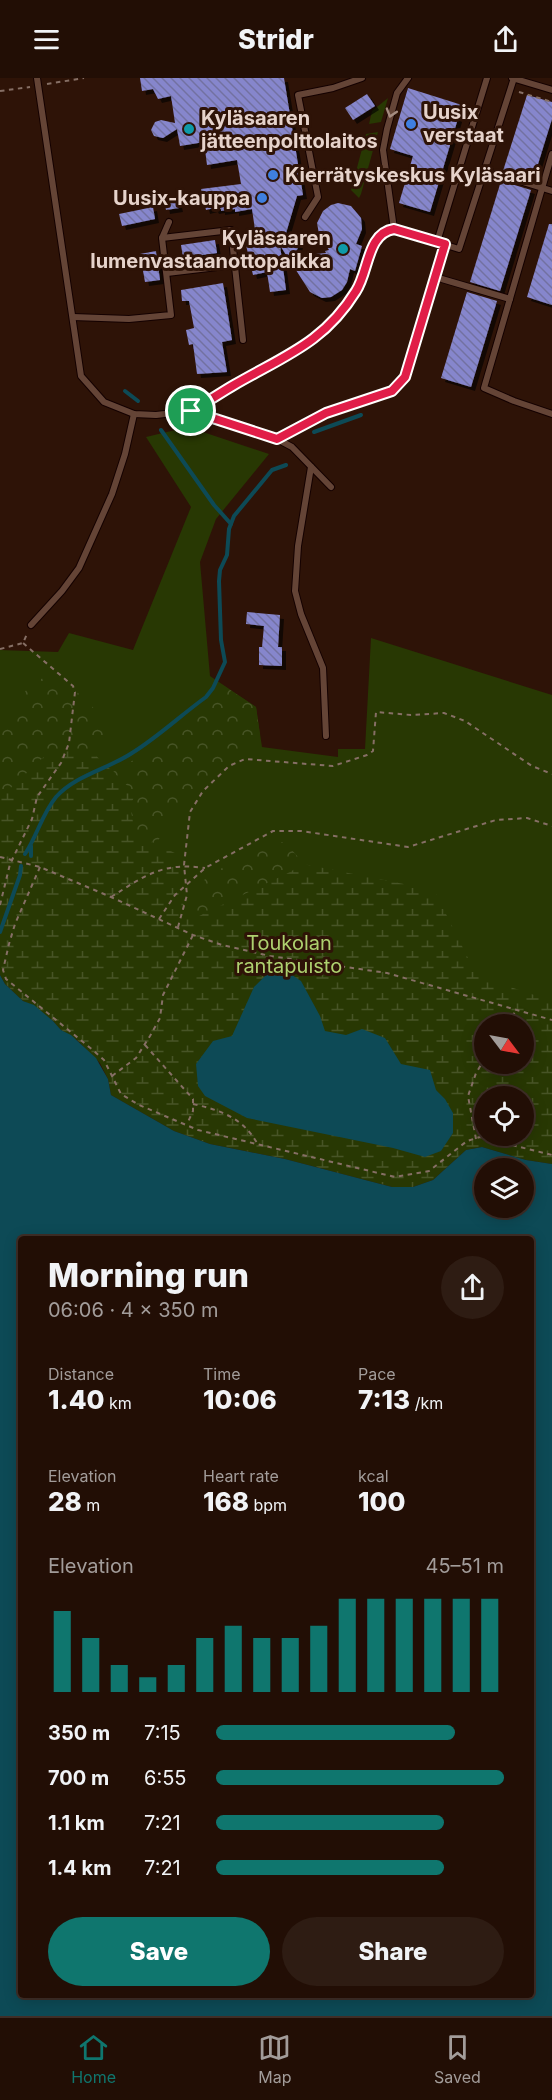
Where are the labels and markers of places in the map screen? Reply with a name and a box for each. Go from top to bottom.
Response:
place label: Uusix verstaat [423,100,504,147]
place label: Kyläsaaren jätteenpolttolaitos [200,106,378,153]
marker: Uusix verstaat [404,117,418,131]
marker: Kyläsaaren jätteenpolttolaitos [182,122,196,136]
place label: Kierrätyskeskus Kyläsaari [285,163,541,187]
marker: Kierrätyskeskus Kyläsaari [266,168,280,182]
place label: Uusix-kauppa [113,186,250,210]
marker: Uusix-kauppa [255,191,269,205]
place label: Kyläsaaren lumenvastaanottopaikka [90,226,331,273]
marker: Kyläsaaren lumenvastaanottopaikka [336,242,350,256]
pin [165,385,216,436]

